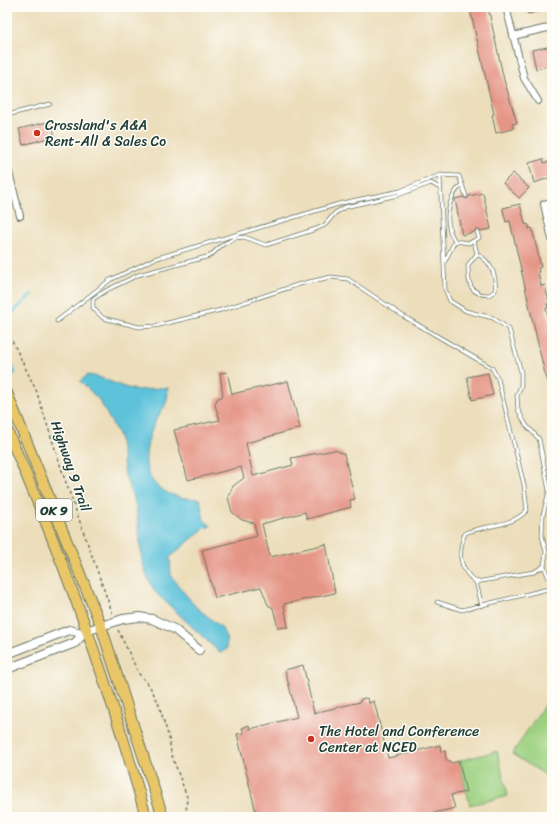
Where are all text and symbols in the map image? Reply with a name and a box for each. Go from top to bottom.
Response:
place label: Crossland's A&A Rent-All & Sales Co [45,113,166,154]
marker: Crossland's A&A Rent-All & Sales Co [32,128,42,138]
street label: Highway 9 Trail [43,417,98,516]
road number: OK 9 [36,499,72,521]
place label: The Hotel and Conference Center at NCED [319,719,479,760]
marker: The Hotel and Conference Center at NCED [306,734,316,744]

